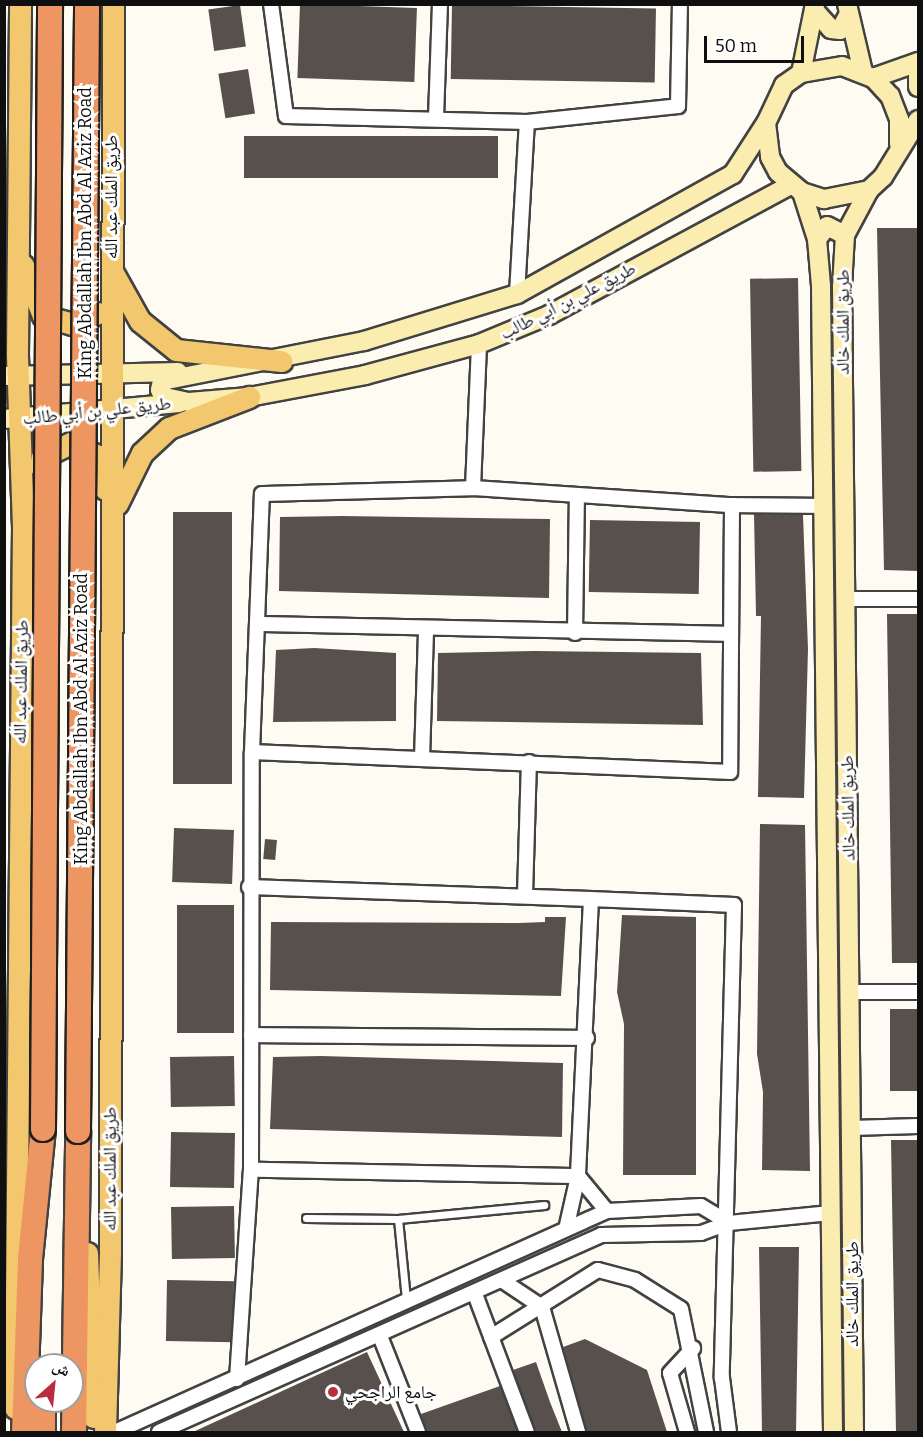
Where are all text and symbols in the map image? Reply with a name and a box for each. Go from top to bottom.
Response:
scale bar [707,24,808,62]
text: 50 m [715,35,757,57]
street label: King Abdallah Ibn Abd Al Aziz Road [74,87,96,379]
street label: طريق الملك عبد الله [100,135,122,259]
street label: طريق علي بن أبي طالب [497,258,639,344]
street label: طريق الملك خالد [832,269,854,375]
street label: طريق علي بن أبي طالب [22,392,172,430]
street label: King Abdallah Ibn Abd Al Aziz Road [70,573,92,865]
street label: طريق الملك عبد الله [9,620,33,744]
street label: طريق الملك خالد [836,755,860,861]
street label: طريق الملك عبد الله [99,1107,121,1231]
street label: طريق الملك خالد [841,1241,863,1347]
north arrow [24,1353,84,1413]
text: ش [50,1356,73,1381]
place label: جامع الراجحي [345,1381,437,1403]
marker: جامع الراجحي [326,1385,340,1399]

